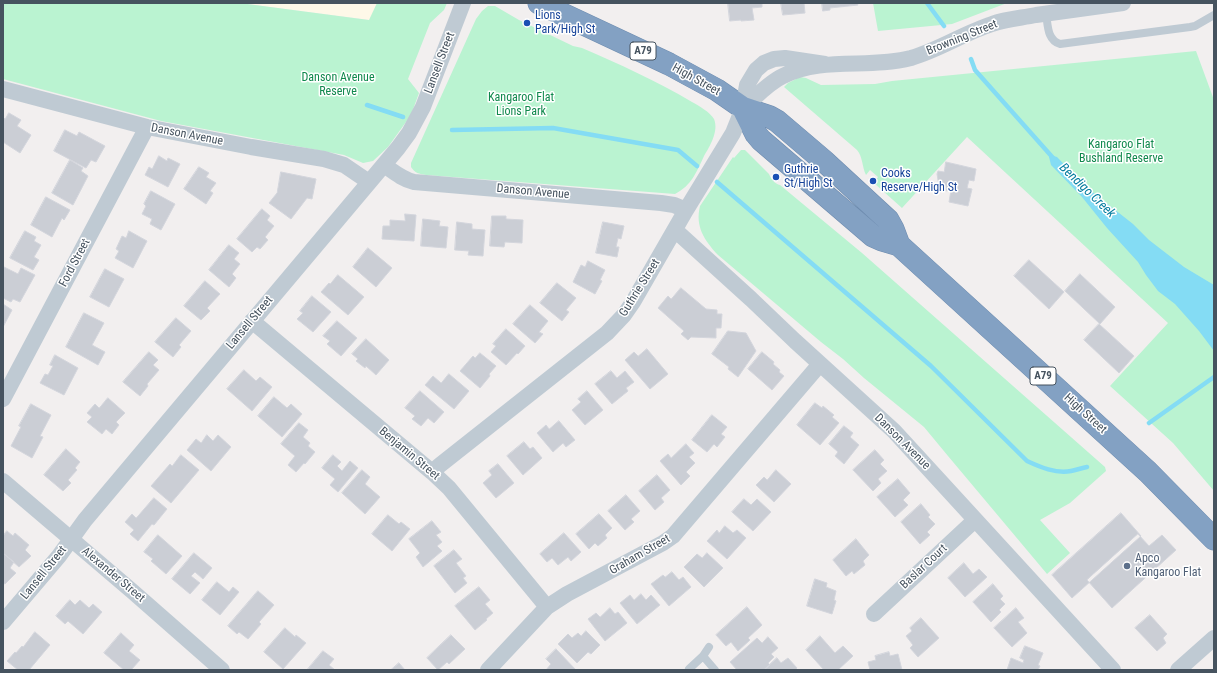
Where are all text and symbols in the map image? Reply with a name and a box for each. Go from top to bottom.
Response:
place label: Lions Park/High St [535,9,595,37]
street label: Browning Street [924,17,1000,59]
marker: Lions Park/High St [522,18,532,28]
street label: Lansell Street [422,30,458,96]
road number: A79 [630,42,656,60]
street label: High Street [669,61,723,99]
park label: Danson Avenue Reserve [301,71,375,99]
park label: Kangaroo Flat Lions Park [488,91,554,119]
street label: Danson Avenue [150,121,224,149]
park label: Kangaroo Flat Bushland Reserve [1079,138,1163,166]
water label: Bendigo Creek [1056,160,1118,222]
place label: Guthrie St/High St [784,163,833,191]
place label: Cooks Reserve/High St [881,167,957,195]
marker: Guthrie St/High St [771,172,781,182]
marker: Cooks Reserve/High St [868,176,878,186]
street label: Danson Avenue [496,182,570,202]
street label: Ford Street [56,237,94,289]
street label: Guthrie Street [617,257,663,319]
street label: Lansell Street [224,294,276,352]
road number: A79 [1030,367,1056,385]
street label: High Street [1061,391,1109,437]
street label: Danson Avenue [871,411,933,473]
street label: Benjamin Street [376,424,442,484]
street label: Graham Street [607,532,673,578]
street label: Baslar Court [898,542,950,592]
street label: Lansell Street [18,543,70,603]
street label: Alexander Street [78,544,148,606]
place label: Apco Kangaroo Flat [1135,552,1201,580]
marker: Apco Kangaroo Flat [1122,561,1132,571]

